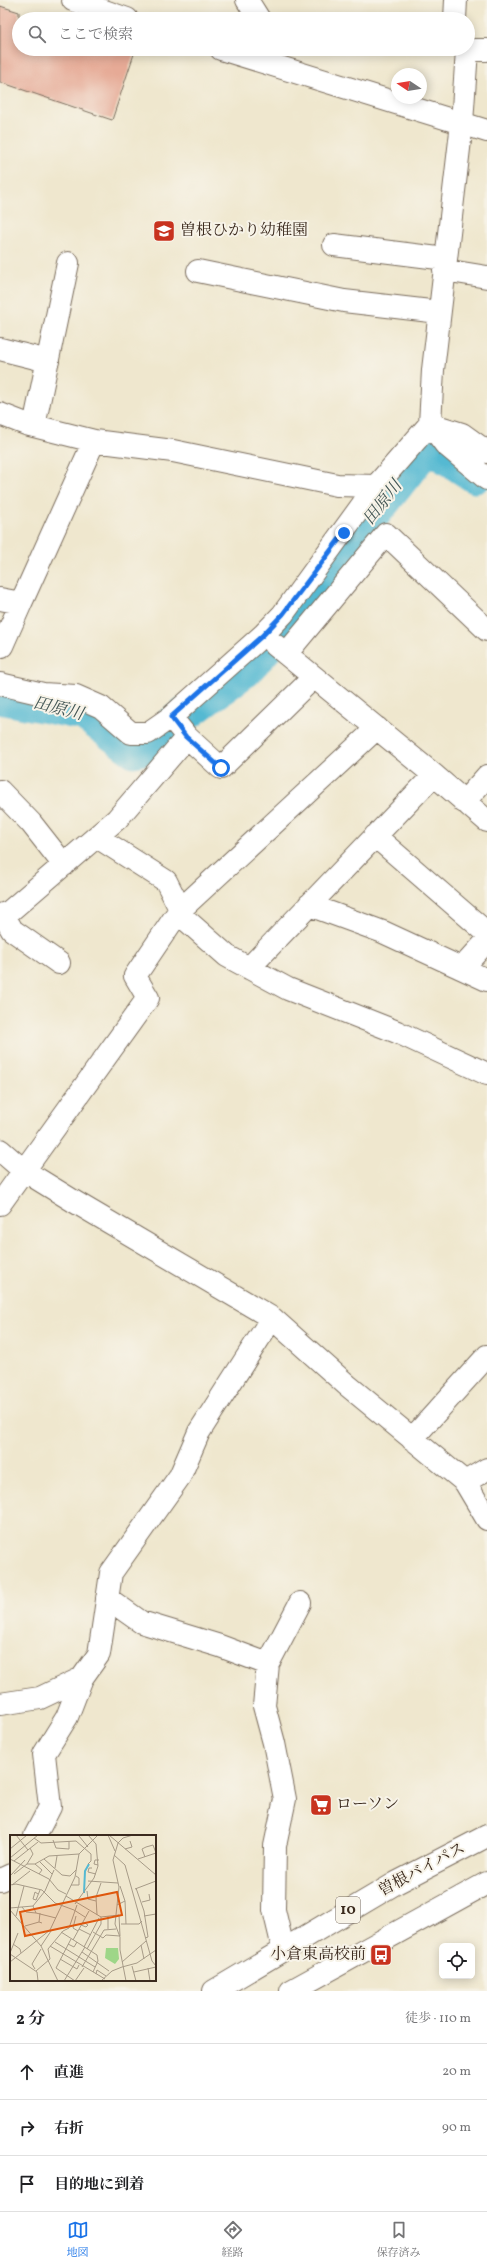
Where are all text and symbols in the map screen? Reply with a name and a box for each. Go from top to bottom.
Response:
search box [12,12,475,56]
icon: search [26,23,48,45]
text: ここで検索 [58,25,133,46]
north arrow [391,68,427,104]
school or university icon: 曽根ひかり幼稚園 [151,218,177,244]
place label: 曽根ひかり幼稚園 [180,220,308,242]
water label: 田原川 [358,474,409,530]
route end [335,524,353,542]
water label: 田原川 [30,692,87,727]
route start [212,759,230,777]
supermarket icon: ローソン [308,1792,334,1818]
place label: ローソン [336,1794,399,1816]
inset map [10,1835,156,1981]
street label: 曽根バイパス [375,1838,469,1902]
road number: 10 [336,1897,360,1923]
bus stop icon: 小倉東高校前 [368,1942,394,1968]
map controls [439,1943,475,1979]
button: locate [439,1943,475,1979]
place label: 小倉東高校前 [270,1944,366,1966]
text: 2 分 [16,2008,45,2031]
text: 徒歩 · 110 m [405,2010,471,2028]
icon: ahead [16,2061,38,2083]
text: 直進 [54,2063,84,2084]
text: 20 m [442,2063,471,2081]
icon: right [16,2117,38,2139]
text: 右折 [54,2119,84,2140]
text: 90 m [442,2119,471,2137]
icon: arrive [16,2173,38,2195]
text: 目的地に到着 [54,2175,144,2196]
tab: 地図 [67,2219,89,2261]
tab: 経路 [222,2219,244,2261]
tab: 保存済み [377,2219,421,2261]

